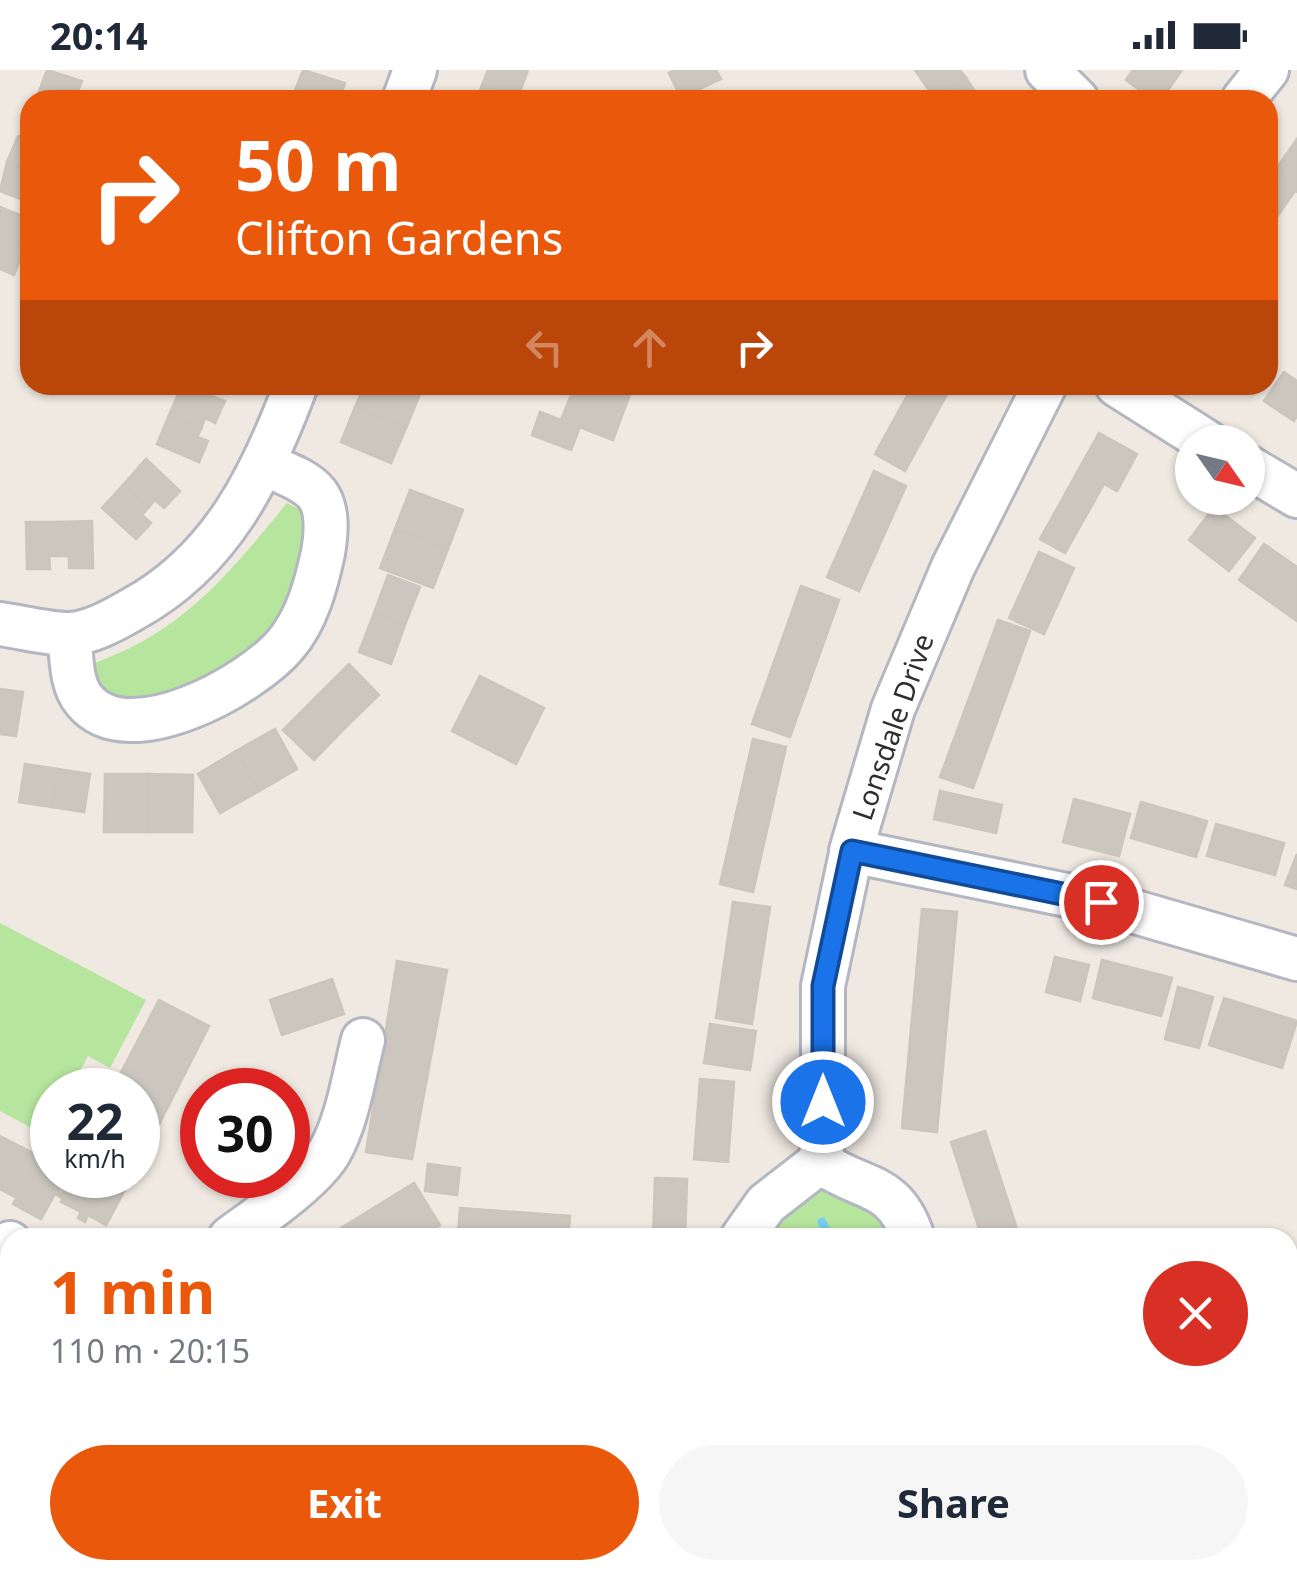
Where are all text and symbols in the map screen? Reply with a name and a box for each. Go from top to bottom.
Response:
text: 20:14 [50,9,148,61]
text: 50 m [235,116,402,212]
icon: right [70,130,200,260]
text: Clifton Gardens [235,207,563,268]
icon: left [517,320,572,375]
icon: ahead [622,320,677,375]
icon: right [727,320,782,375]
north arrow [1175,425,1265,515]
map controls [1175,425,1265,515]
street label: Lonsdale Drive [842,628,942,825]
pin [1059,860,1144,945]
icon: arrive [1074,875,1129,930]
position arrow [771,1050,875,1154]
speed limit sign: 30 [180,1068,310,1198]
text: 22 [66,1087,124,1155]
text: km/h [64,1141,126,1175]
text: 1 min [50,1250,215,1332]
button: close [1143,1261,1248,1366]
text: 110 m · 20:15 [50,1329,250,1372]
button: Exit [50,1445,639,1560]
button: Share [659,1445,1248,1560]

